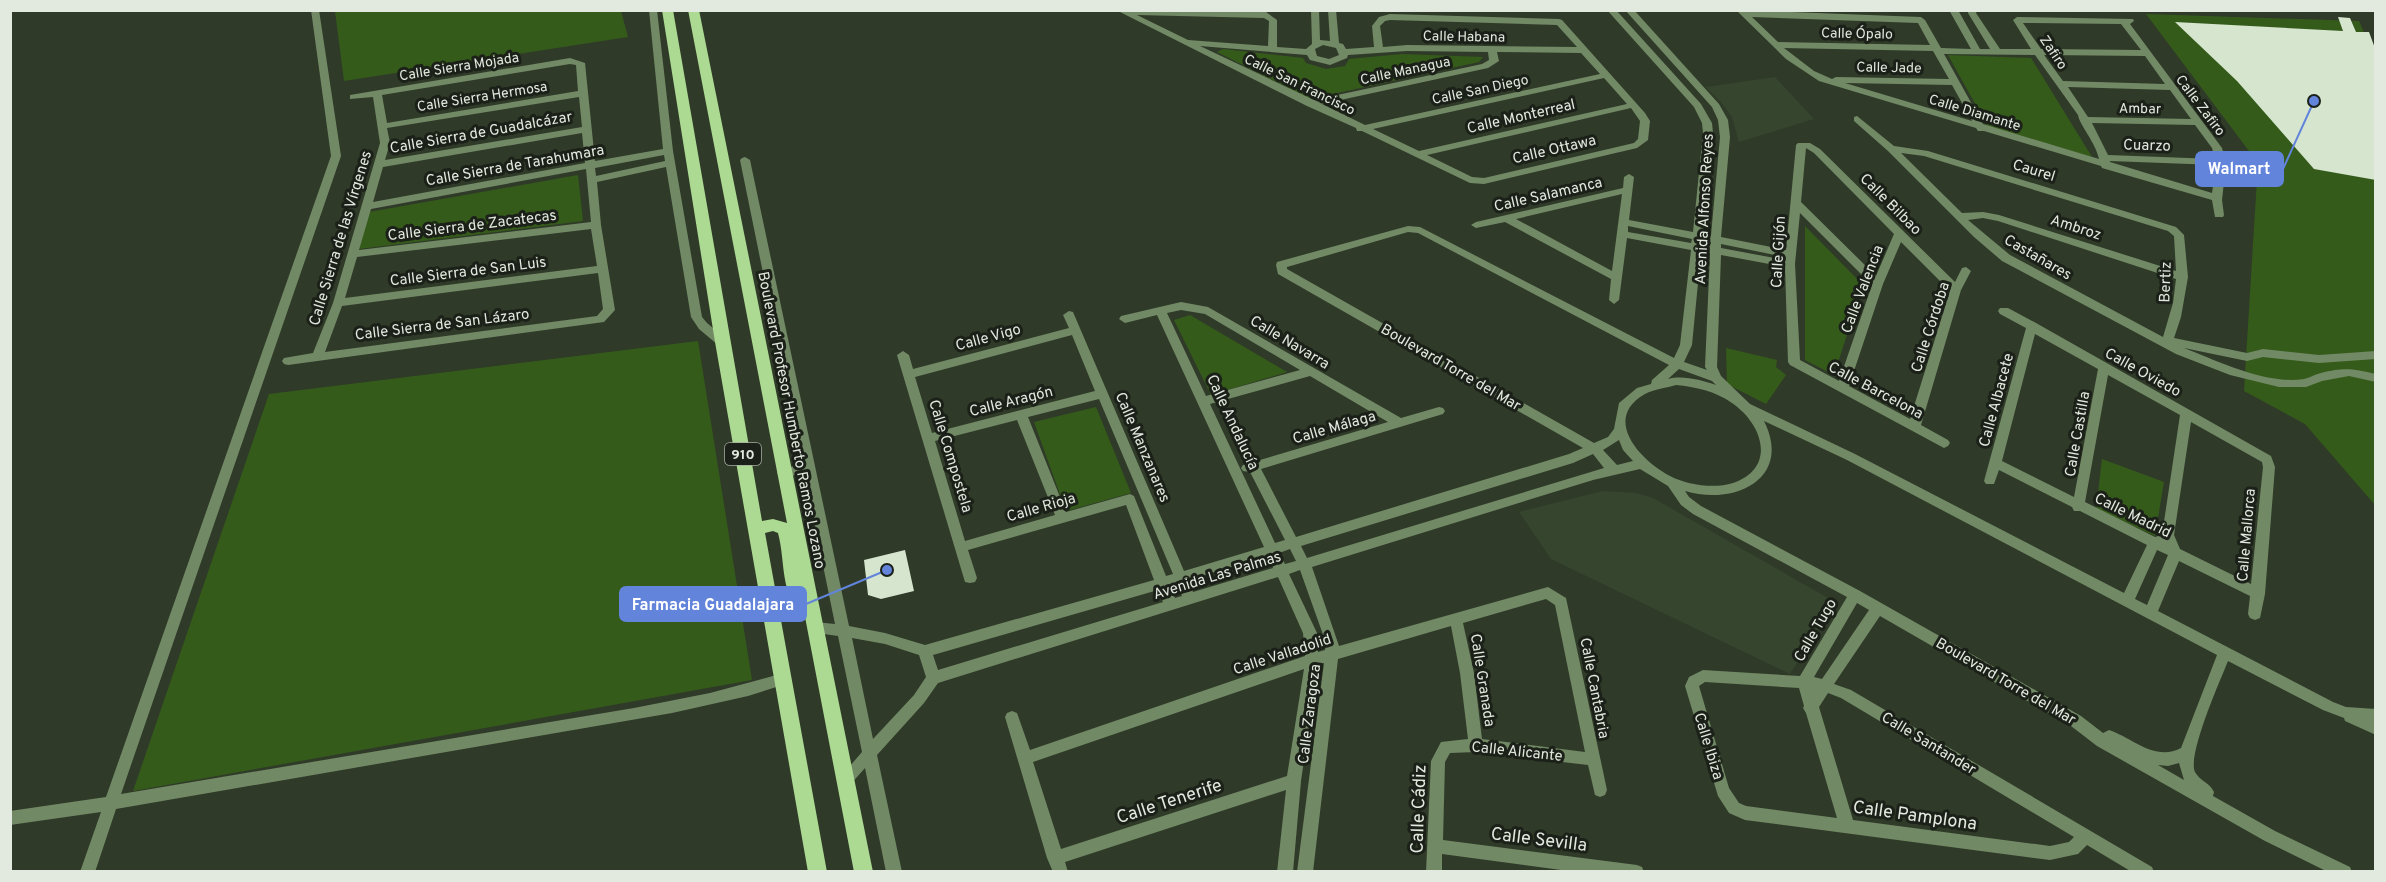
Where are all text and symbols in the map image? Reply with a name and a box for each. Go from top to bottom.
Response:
street label: Calle Ópalo [1821,24,1893,44]
street label: Calle Habana [1423,28,1505,47]
street label: Zafiro [2035,33,2070,73]
street label: Calle Sierra Mojada [398,50,520,85]
street label: Calle San Francisco [1241,51,1358,120]
street label: Calle Managua [1359,54,1452,89]
street label: Calle Jade [1856,59,1922,78]
street label: Calle San Diego [1431,72,1530,109]
street label: Calle Zafiro [2171,72,2228,140]
street label: Calle Sierra Hermosa [416,79,549,116]
street label: Calle Diamante [1927,91,2023,135]
street label: Calle Monterreal [1465,96,1577,139]
street label: Ambar [2119,101,2162,118]
street label: Calle Sierra de Guadalcázar [389,108,574,159]
street label: Calle Ottawa [1511,132,1598,169]
street label: Avenida Alfonso Reyes [1692,133,1719,285]
street label: Cuarzo [2123,136,2171,157]
street label: Calle Sierra de Tarahumara [425,141,606,192]
street label: Calle Sierra de las Vírgenes [306,149,377,328]
callout: Walmart [2196,152,2283,186]
street label: Caurel [2010,156,2057,187]
text: Walmart [2208,160,2270,180]
street label: Calle Bilbao [1855,170,1925,240]
street label: Calle Salamanca [1492,174,1604,217]
street label: Calle Sierra de Zacatecas [387,207,558,246]
street label: Ambroz [2048,211,2103,246]
street label: Calle Gijón [1768,215,1791,289]
street label: Castañares [2000,231,2074,285]
street label: Calle Valencia [1838,243,1889,336]
street label: Calle Sierra de San Luis [389,253,548,292]
street label: Bertiz [2156,261,2177,303]
street label: Boulevard Profesor Humberto Ramos Lozano [752,270,829,571]
street label: Calle Córdoba [1908,280,1955,375]
street label: Calle Sierra de San Lázaro [354,305,530,346]
street label: Calle Navarra [1246,312,1333,375]
street label: Boulevard Torre del Mar [1377,320,1524,416]
street label: Calle Vigo [954,321,1023,356]
street label: Calle Oviedo [2101,345,2184,402]
street label: Calle Albacete [1976,351,2019,449]
street label: Calle Barcelona [1825,358,1926,424]
street label: Calle Andalucía [1201,372,1262,473]
street label: Calle Aragón [968,383,1055,422]
street label: Calle Manzanares [1110,390,1173,506]
street label: Calle Castilla [2062,390,2095,478]
street label: Calle Compostela [923,398,976,515]
street label: Calle Málaga [1291,408,1378,449]
road number: 910 [725,443,761,465]
street label: Calle Mallorca [2234,488,2261,582]
street label: Calle Rioja [1005,490,1078,527]
street label: Calle Madrid [2091,490,2174,543]
street label: Avenida Las Palmas [1151,548,1284,605]
callout: Farmacia Guadalajara [620,587,806,621]
text: Farmacia Guadalajara [632,596,794,616]
street label: Calle Tugo [1791,596,1842,666]
street label: Calle Valladolid [1231,631,1334,680]
street label: Calle Granada [1465,632,1498,728]
street label: Boulevard Torre del Mar [1932,634,2079,730]
street label: Calle Cantabria [1574,636,1613,740]
street label: Calle Zaragoza [1295,663,1326,765]
street label: Calle Santander [1877,709,1979,780]
street label: Calle Ibiza [1688,711,1727,782]
street label: Calle Alicante [1470,738,1563,767]
street label: Calle Cádiz [1406,764,1433,854]
street label: Calle Tenerife [1114,775,1225,830]
street label: Calle Pamplona [1851,796,1978,837]
street label: Calle Sevilla [1489,823,1588,858]

